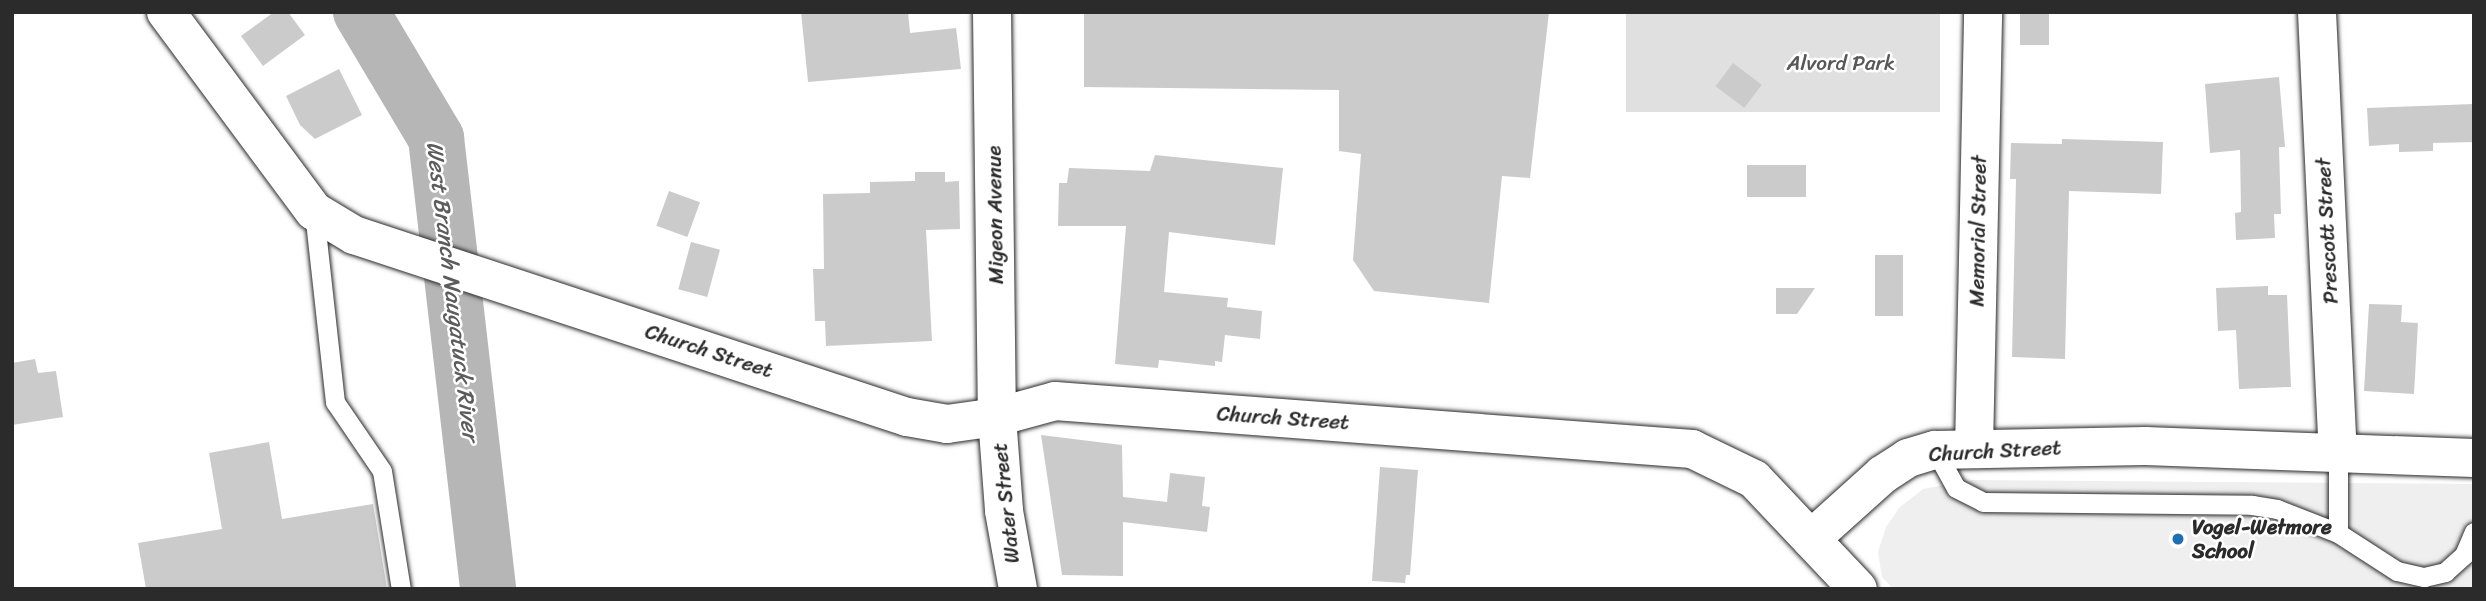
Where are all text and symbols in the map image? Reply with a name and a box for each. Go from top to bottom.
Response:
park label: Alvord Park [1787,50,1895,76]
water label: West Branch Naugatuck River [420,140,484,442]
street label: Migeon Avenue [981,146,1009,284]
street label: Memorial Street [1964,155,1992,307]
street label: Prescott Street [2311,157,2343,305]
street label: Church Street [642,319,776,383]
street label: Church Street [1216,401,1350,435]
street label: Church Street [1928,435,2062,467]
street label: Water Street [987,441,1025,565]
place label: Vogel-Wetmore School [2192,514,2332,564]
marker: Vogel-Wetmore School [2170,531,2186,547]

